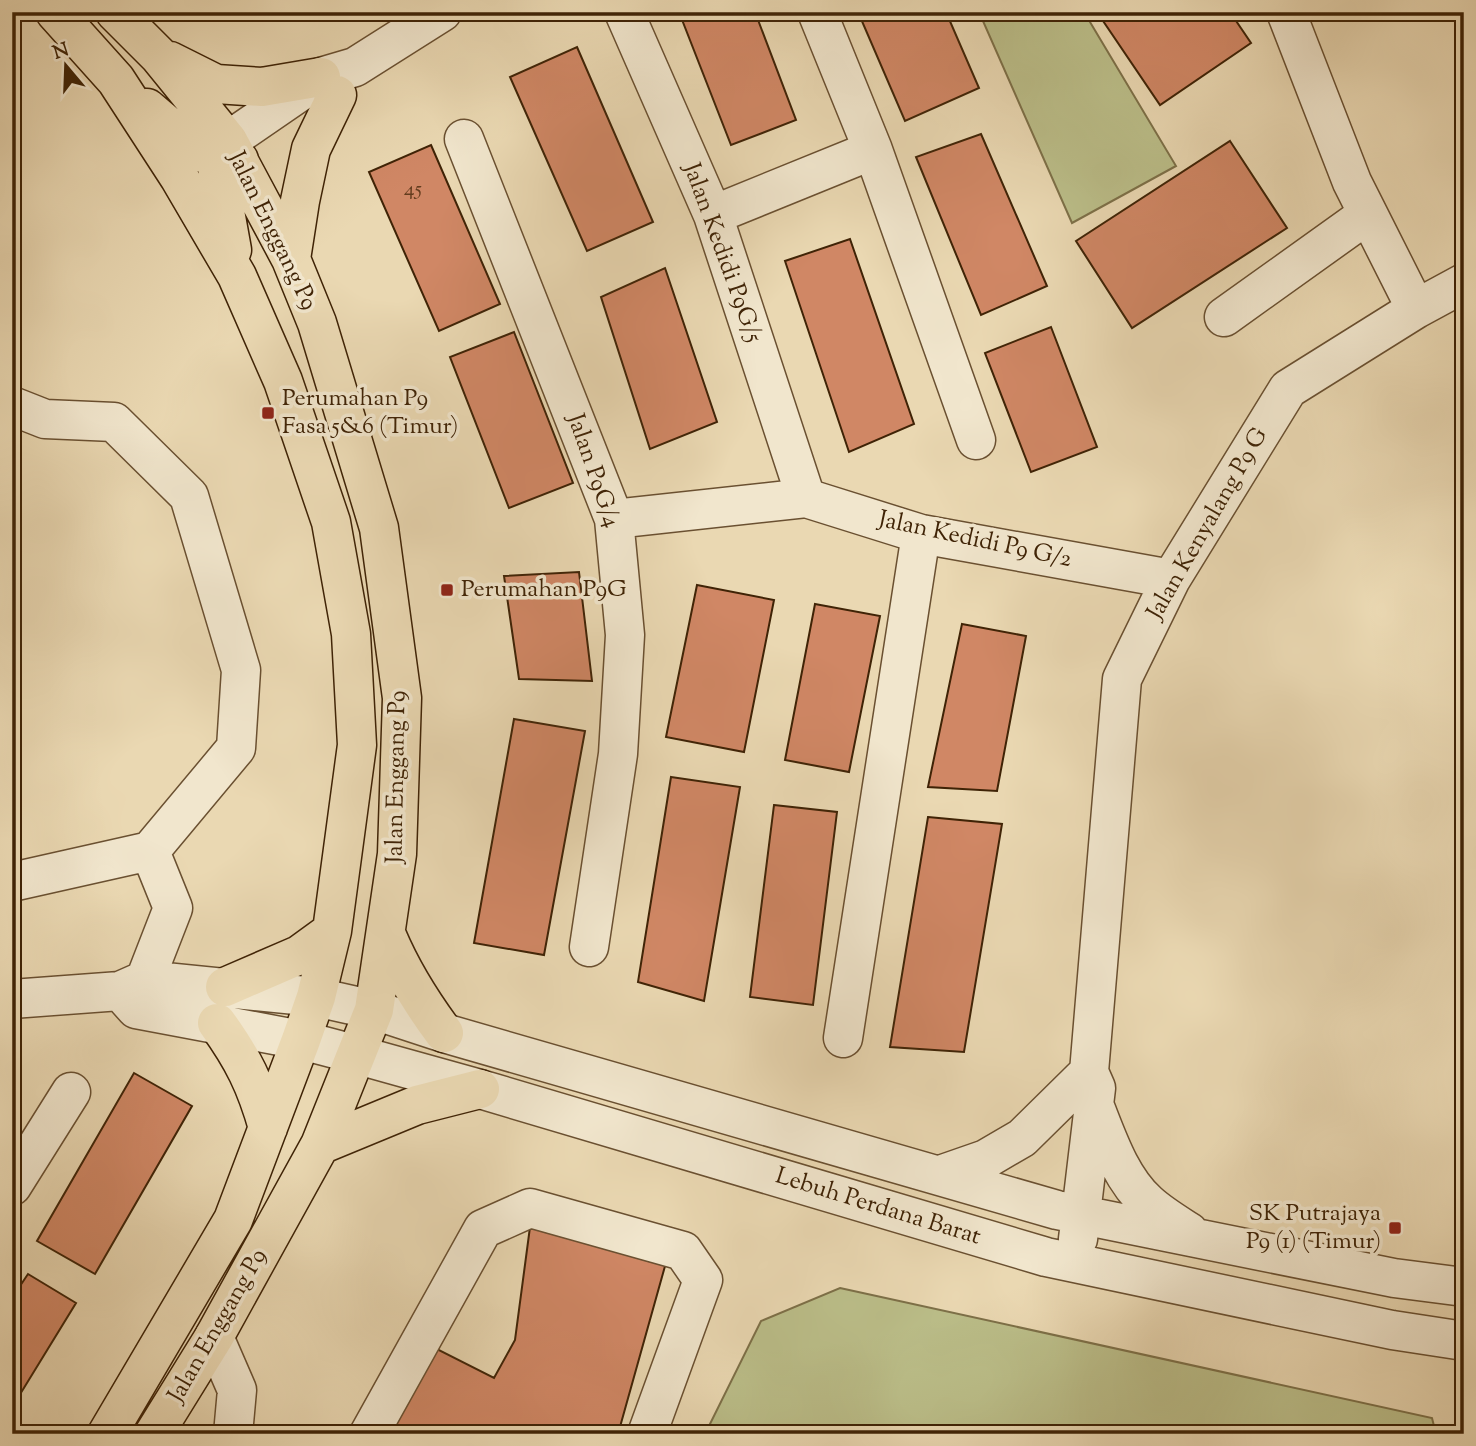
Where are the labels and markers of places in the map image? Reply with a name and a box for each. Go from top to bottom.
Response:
place label: Perumahan P9 Fasa 5&6 (Timur) [282,382,458,444]
marker: Perumahan P9 Fasa 5&6 (Timur) [260,405,276,421]
place label: Perumahan P9G [461,573,627,607]
marker: Perumahan P9G [439,582,455,598]
place label: SK Putrajaya P9 (1) (Timur) [1246,1197,1381,1259]
marker: SK Putrajaya P9 (1) (Timur) [1387,1220,1403,1236]

